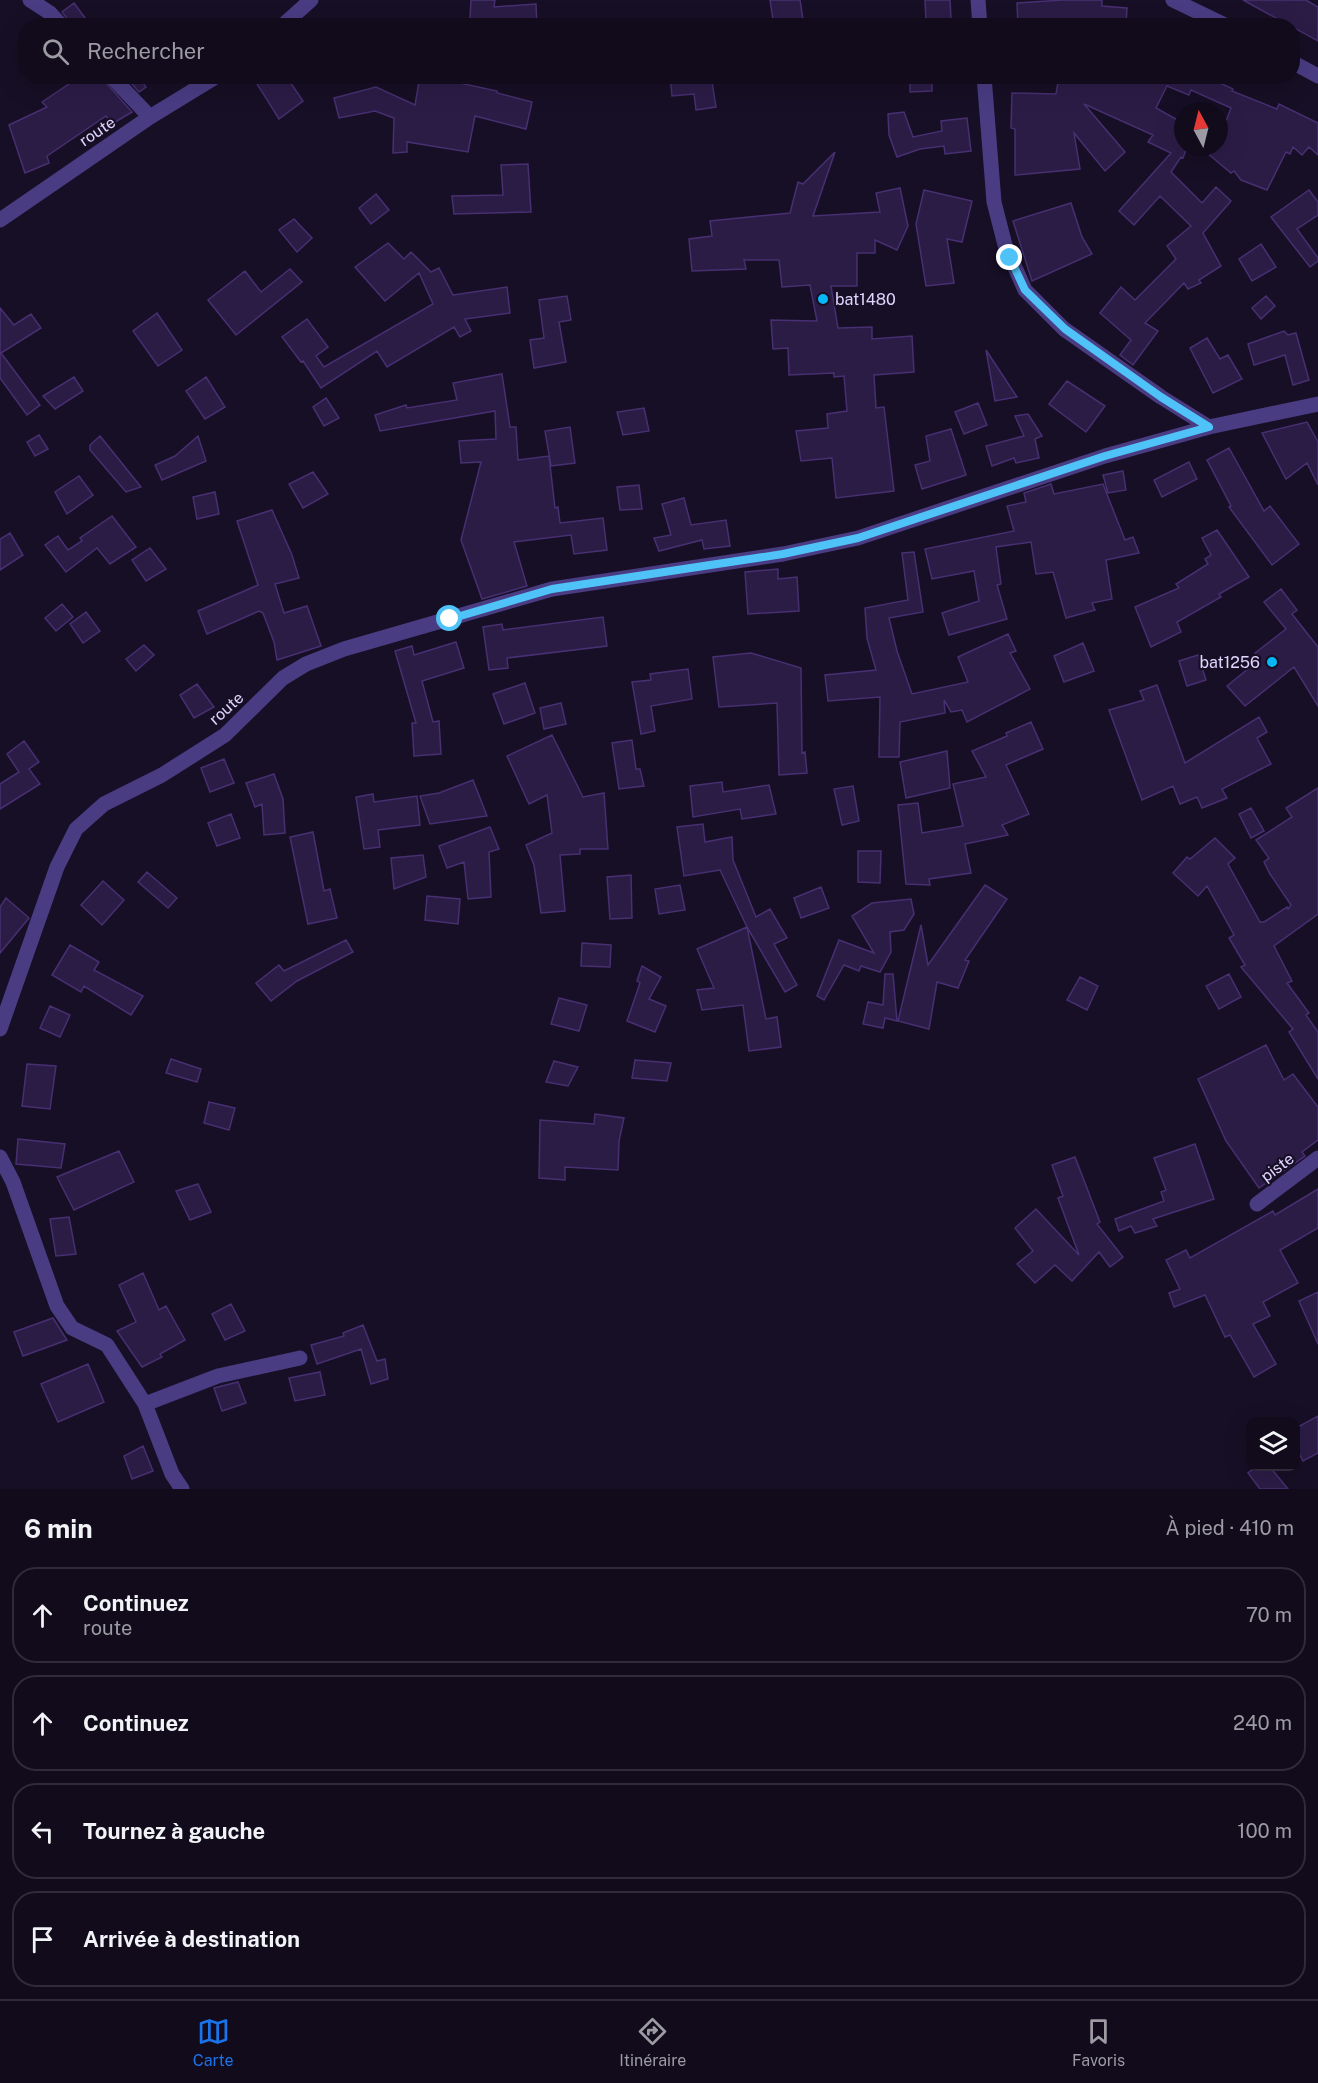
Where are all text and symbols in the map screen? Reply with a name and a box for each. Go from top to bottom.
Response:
search box [18,18,1300,84]
icon: search [39,35,72,68]
text: Rechercher [87,38,205,64]
north arrow [1174,102,1228,156]
street label: route [76,112,119,150]
route end [996,244,1022,270]
place label: bat1480 [835,290,896,309]
marker: bat1480 [816,292,830,306]
route start [436,605,462,631]
place label: bat1256 [1200,653,1260,672]
marker: bat1256 [1265,655,1279,669]
street label: route [205,688,247,729]
street label: piste [1257,1149,1298,1186]
map controls [1246,1417,1300,1471]
button: layers [1246,1417,1300,1471]
text: 6 min [24,1513,93,1544]
text: À pied · 410 m [1166,1516,1294,1540]
text: Continuez [83,1590,189,1616]
icon: ahead [26,1599,59,1632]
text: 70 m [1246,1603,1292,1627]
text: route [83,1616,132,1640]
icon: ahead [26,1707,59,1740]
text: Continuez [83,1710,189,1736]
text: 240 m [1233,1711,1292,1735]
icon: left [26,1815,59,1848]
text: Tournez à gauche [83,1818,265,1844]
text: 100 m [1237,1819,1292,1843]
icon: arrive [26,1923,59,1956]
text: Arrivée à destination [83,1926,300,1952]
tab: Carte [193,2015,234,2070]
tab: Itinéraire [619,2015,686,2070]
tab: Favoris [1072,2015,1125,2070]

